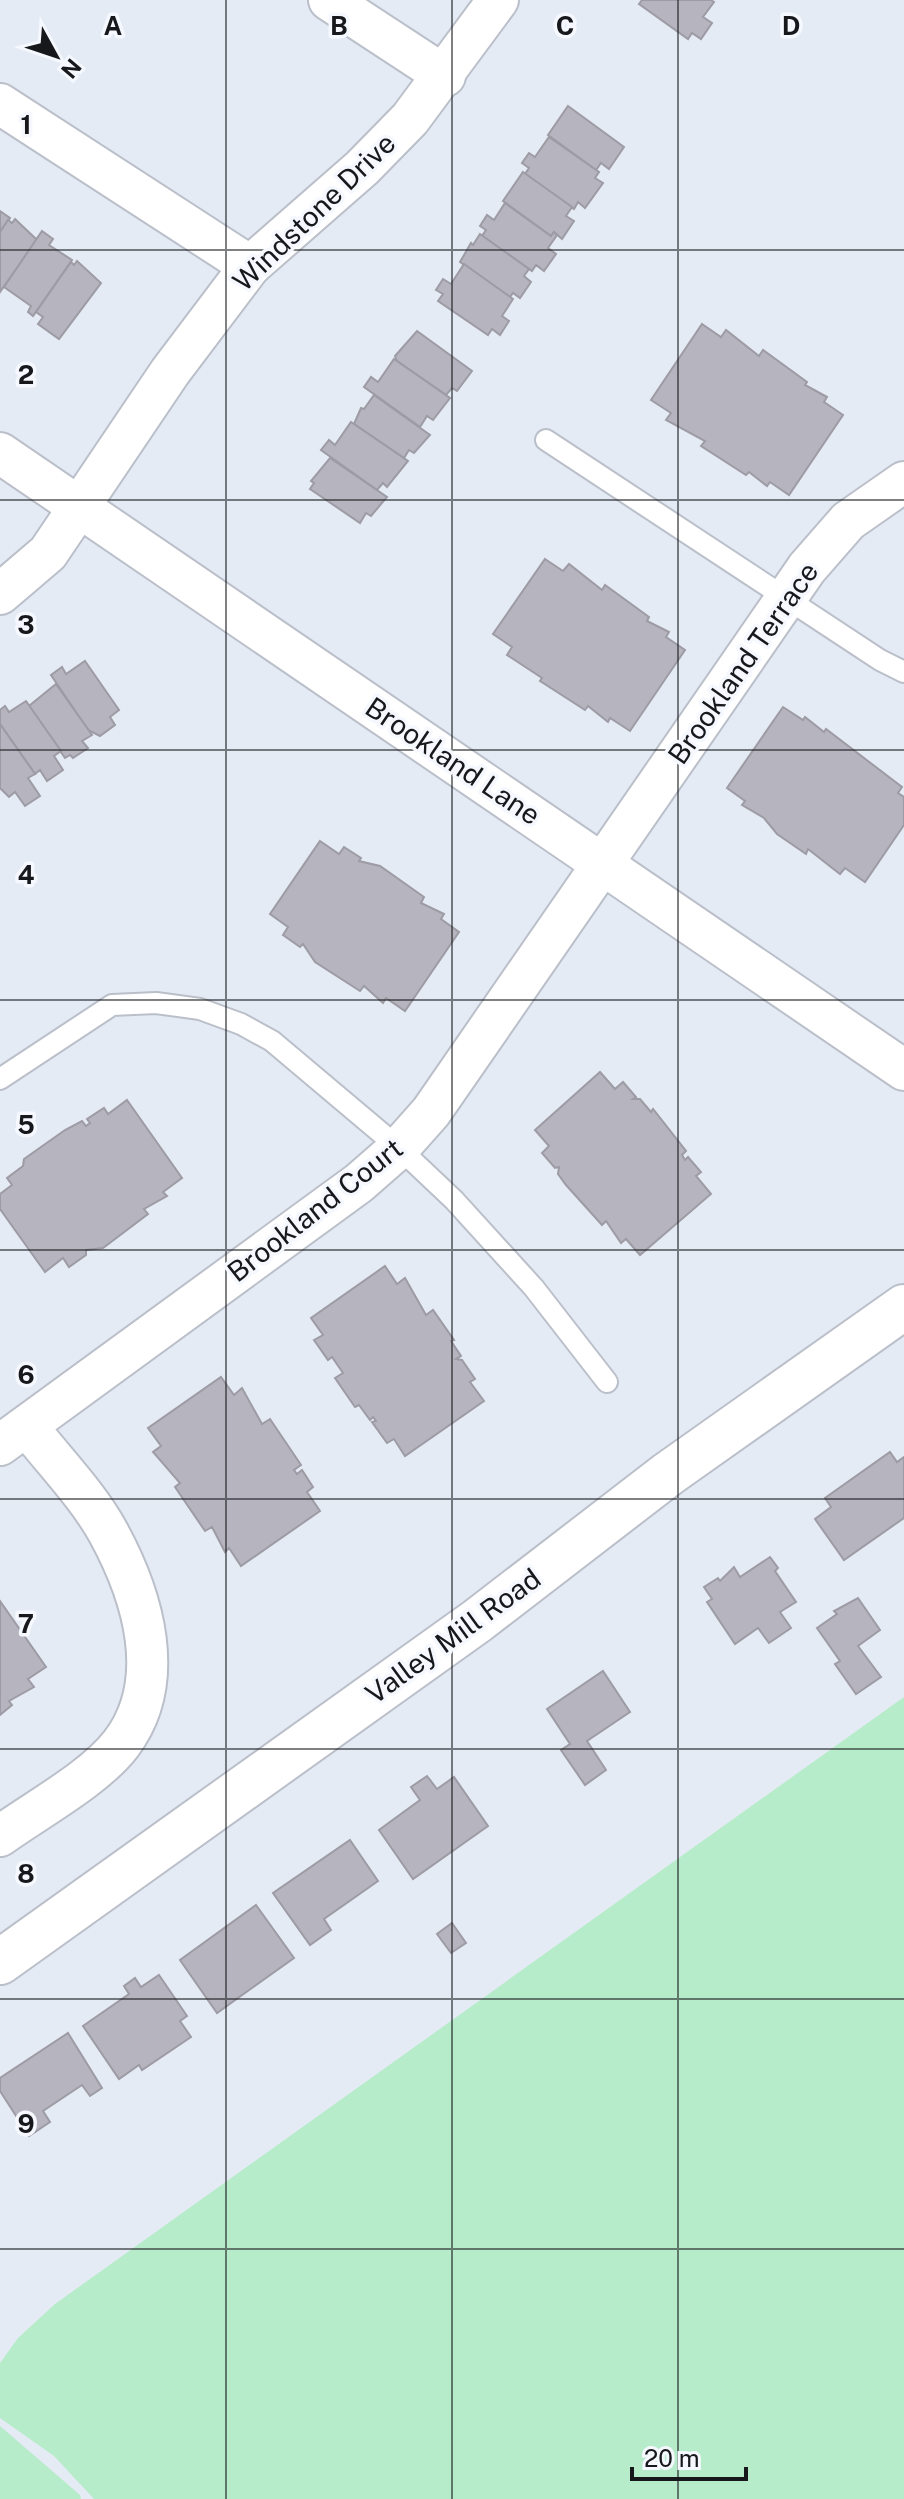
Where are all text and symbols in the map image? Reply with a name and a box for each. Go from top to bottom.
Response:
text: A [104,10,123,41]
text: B [330,10,348,41]
text: C [556,10,574,41]
text: D [782,10,800,41]
north arrow [16,16,96,96]
text: N [56,54,87,84]
text: 1 [20,109,32,140]
street label: Windstone Drive [226,126,402,297]
text: 2 [18,359,34,390]
street label: Brookland Terrace [661,555,825,770]
text: 3 [17,609,35,640]
street label: Brookland Lane [360,690,547,831]
text: 4 [17,859,35,890]
text: 5 [17,1109,35,1140]
street label: Brookland Court [221,1131,409,1288]
text: 6 [17,1359,35,1390]
street label: Valley Mill Road [359,1561,546,1710]
text: 7 [18,1608,34,1639]
text: 8 [17,1858,35,1889]
text: 9 [17,2108,35,2139]
scale bar [632,2431,746,2481]
text: 20 m [644,2444,700,2472]

